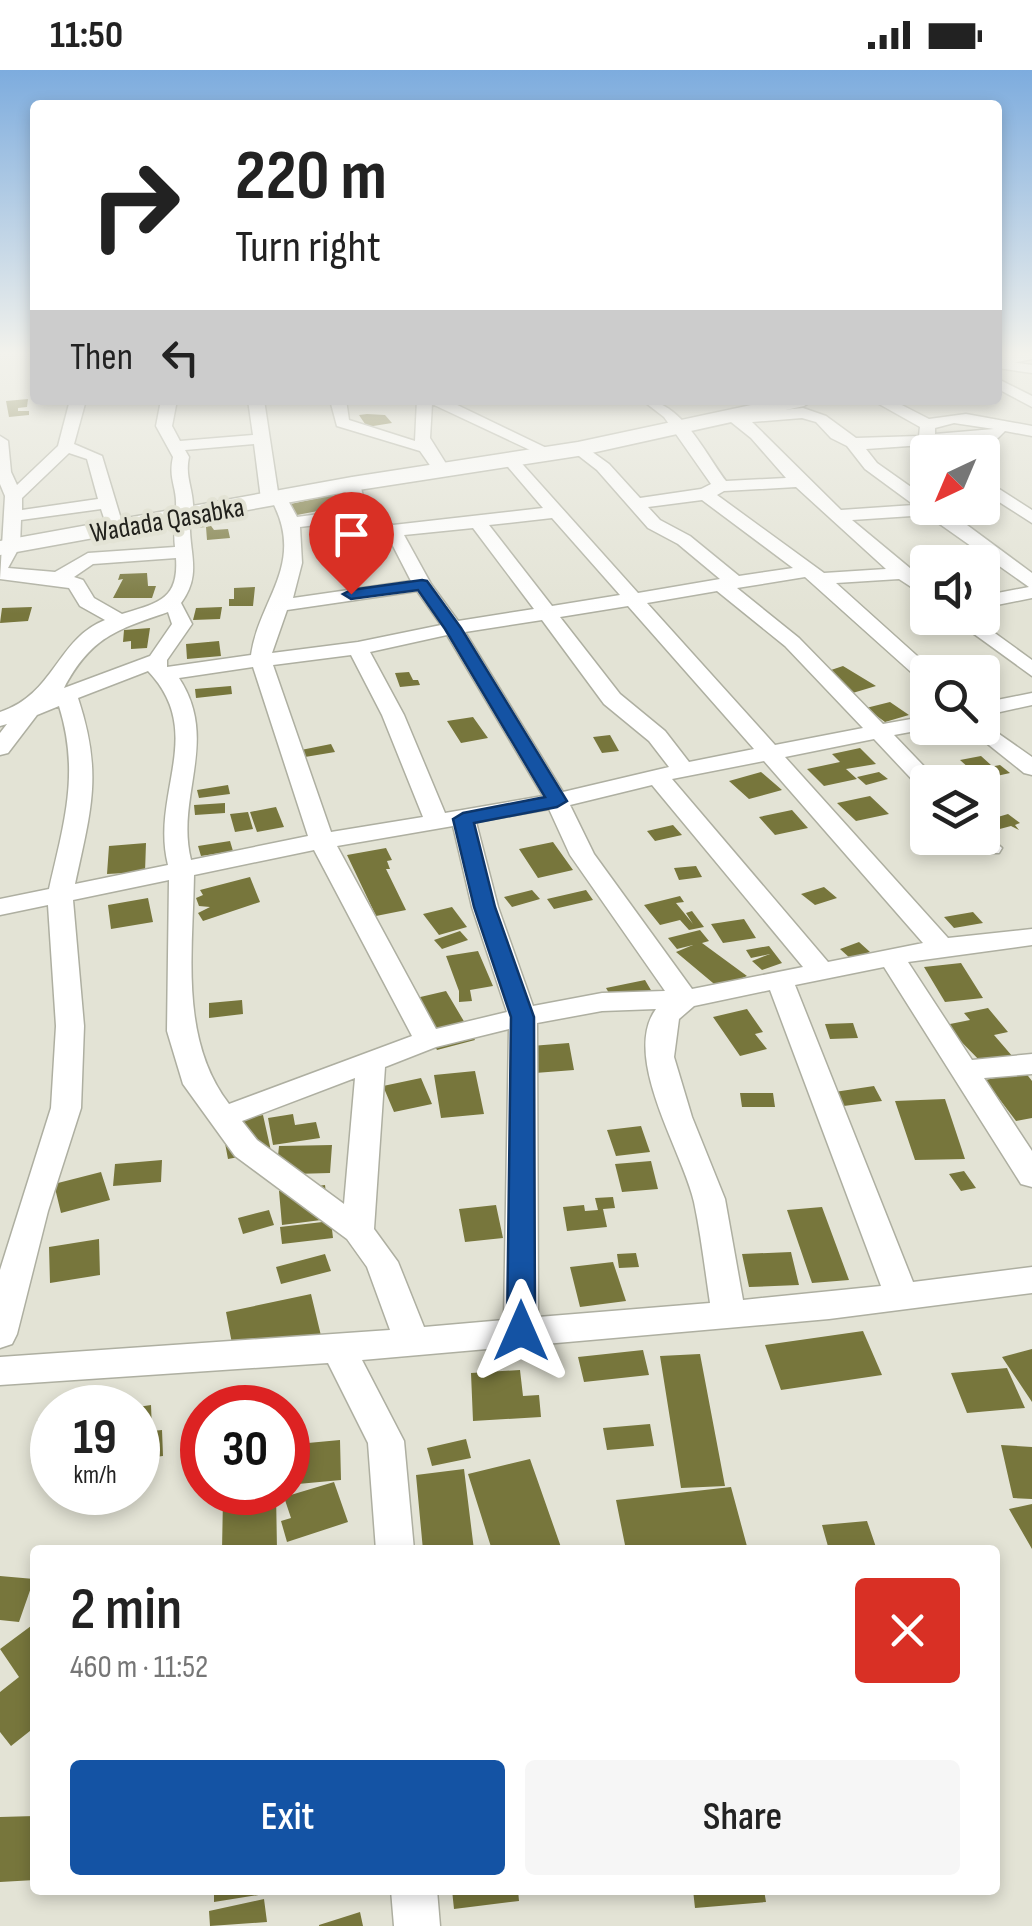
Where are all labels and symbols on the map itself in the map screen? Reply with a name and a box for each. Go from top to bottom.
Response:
north arrow [910,435,1000,525]
street label: Wadada Qasabka [88,491,247,550]
pin [309,492,394,595]
position arrow [469,1279,573,1383]
speed limit sign: 30 [180,1385,310,1515]

